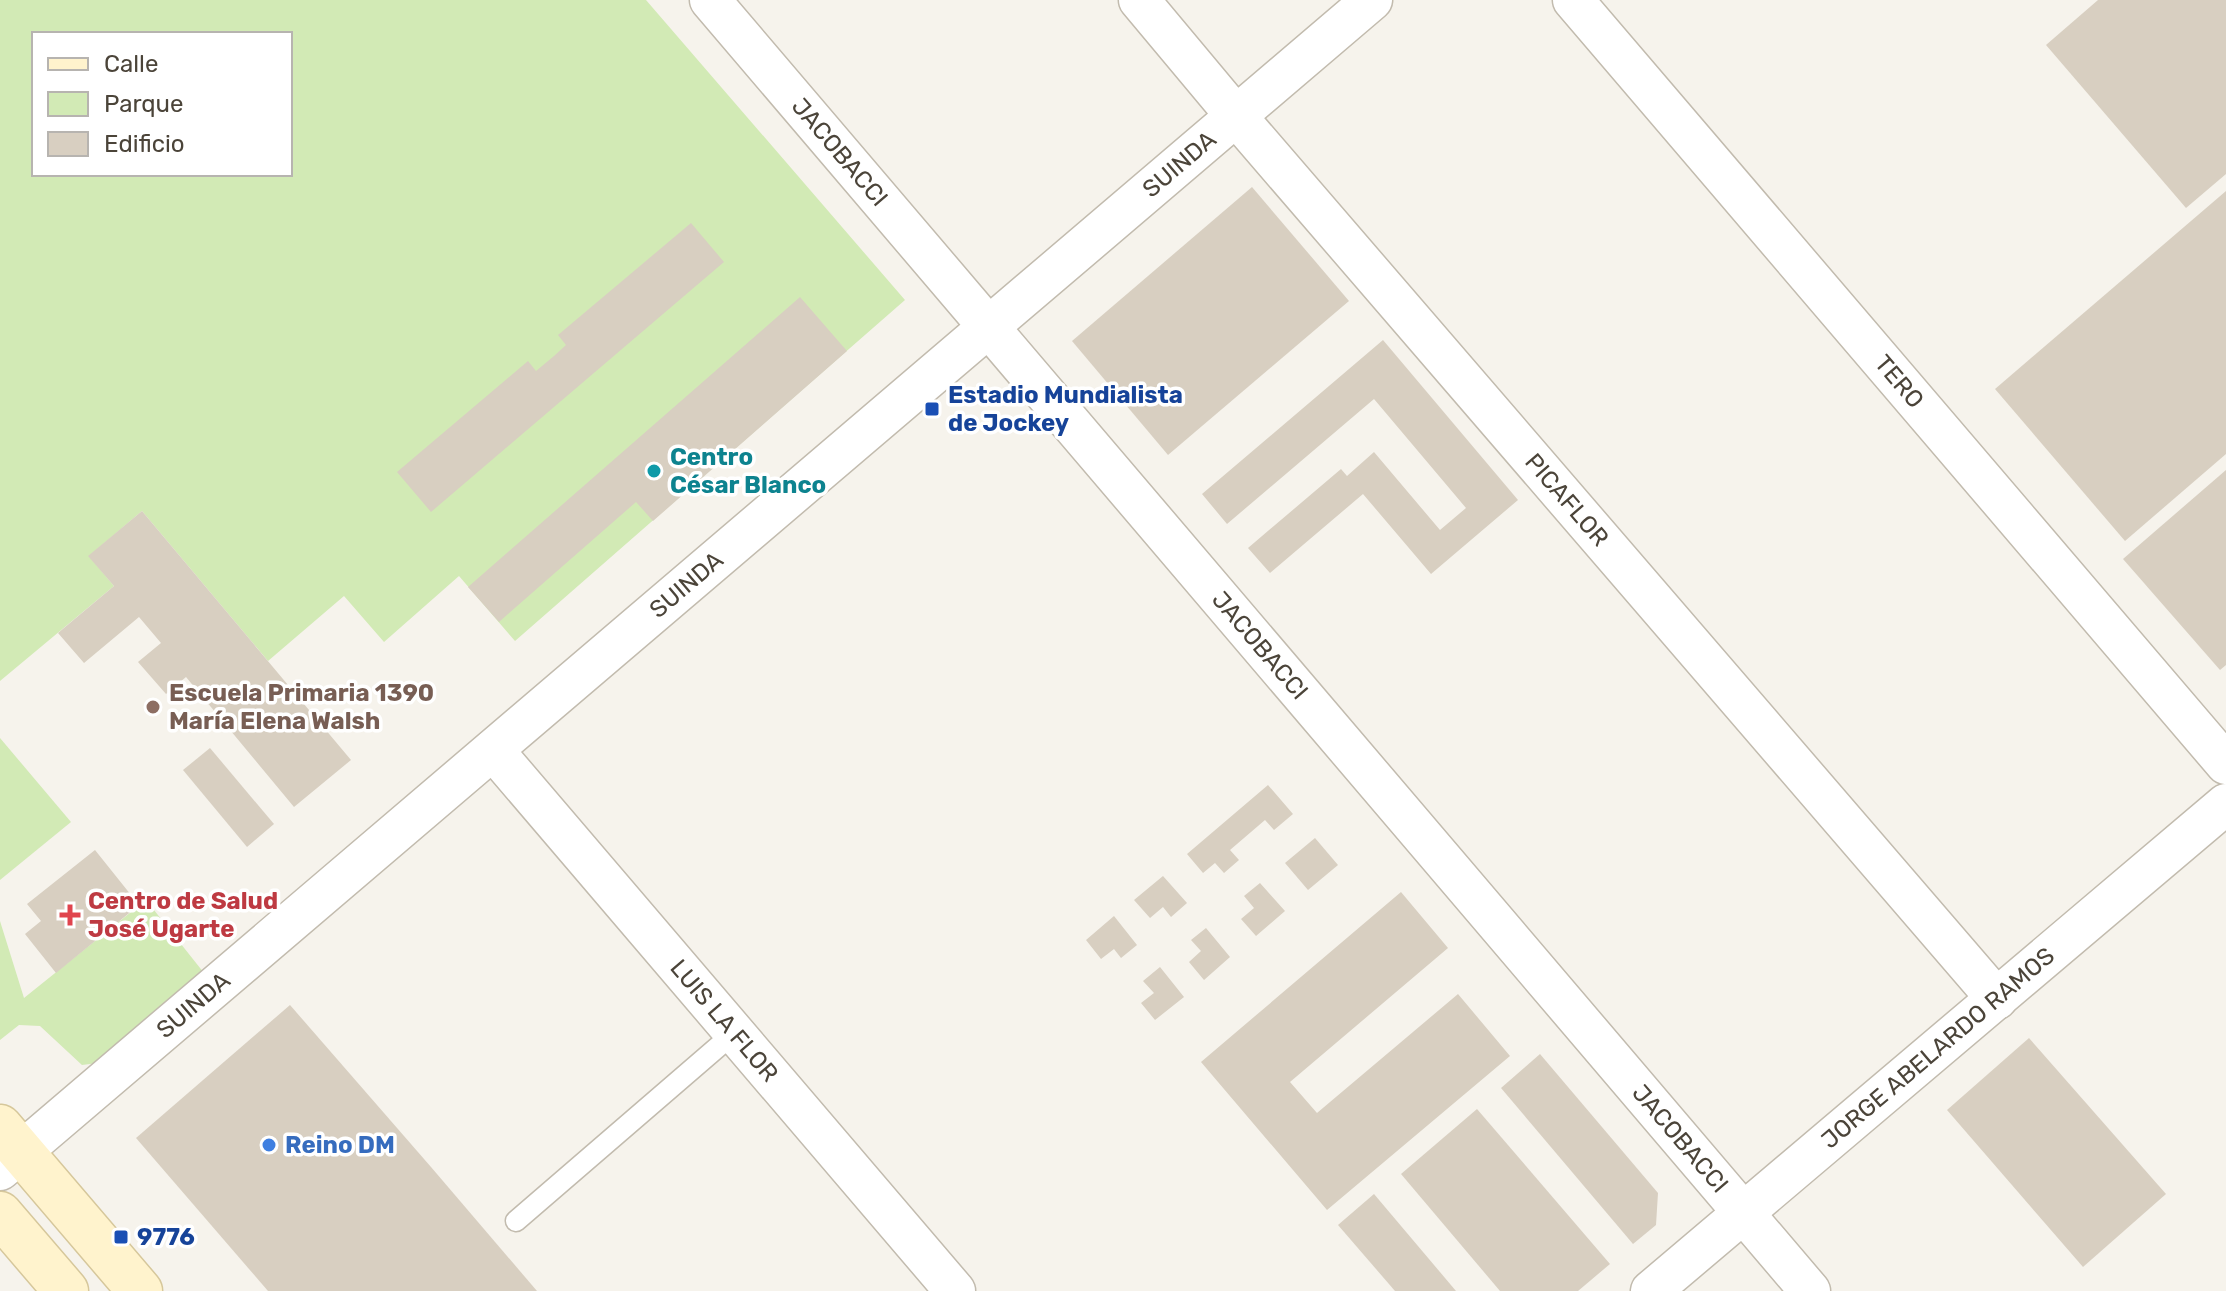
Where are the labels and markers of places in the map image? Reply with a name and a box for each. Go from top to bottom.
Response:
place label: Estadio Mundialista de Jockey [948,381,1183,437]
marker: Estadio Mundialista de Jockey [923,400,941,418]
place label: Centro César Blanco [670,443,826,499]
marker: Centro César Blanco [645,462,663,480]
place label: Escuela Primaria 1390 María Elena Walsh [169,679,434,735]
marker: Escuela Primaria 1390 María Elena Walsh [144,698,162,716]
place label: Centro de Salud José Ugarte [88,887,278,943]
marker: Centro de Salud José Ugarte [59,904,81,926]
place label: Reino DM [285,1131,395,1159]
marker: Reino DM [260,1136,278,1154]
place label: 9776 [137,1223,195,1251]
marker: 9776 [112,1228,130,1246]

